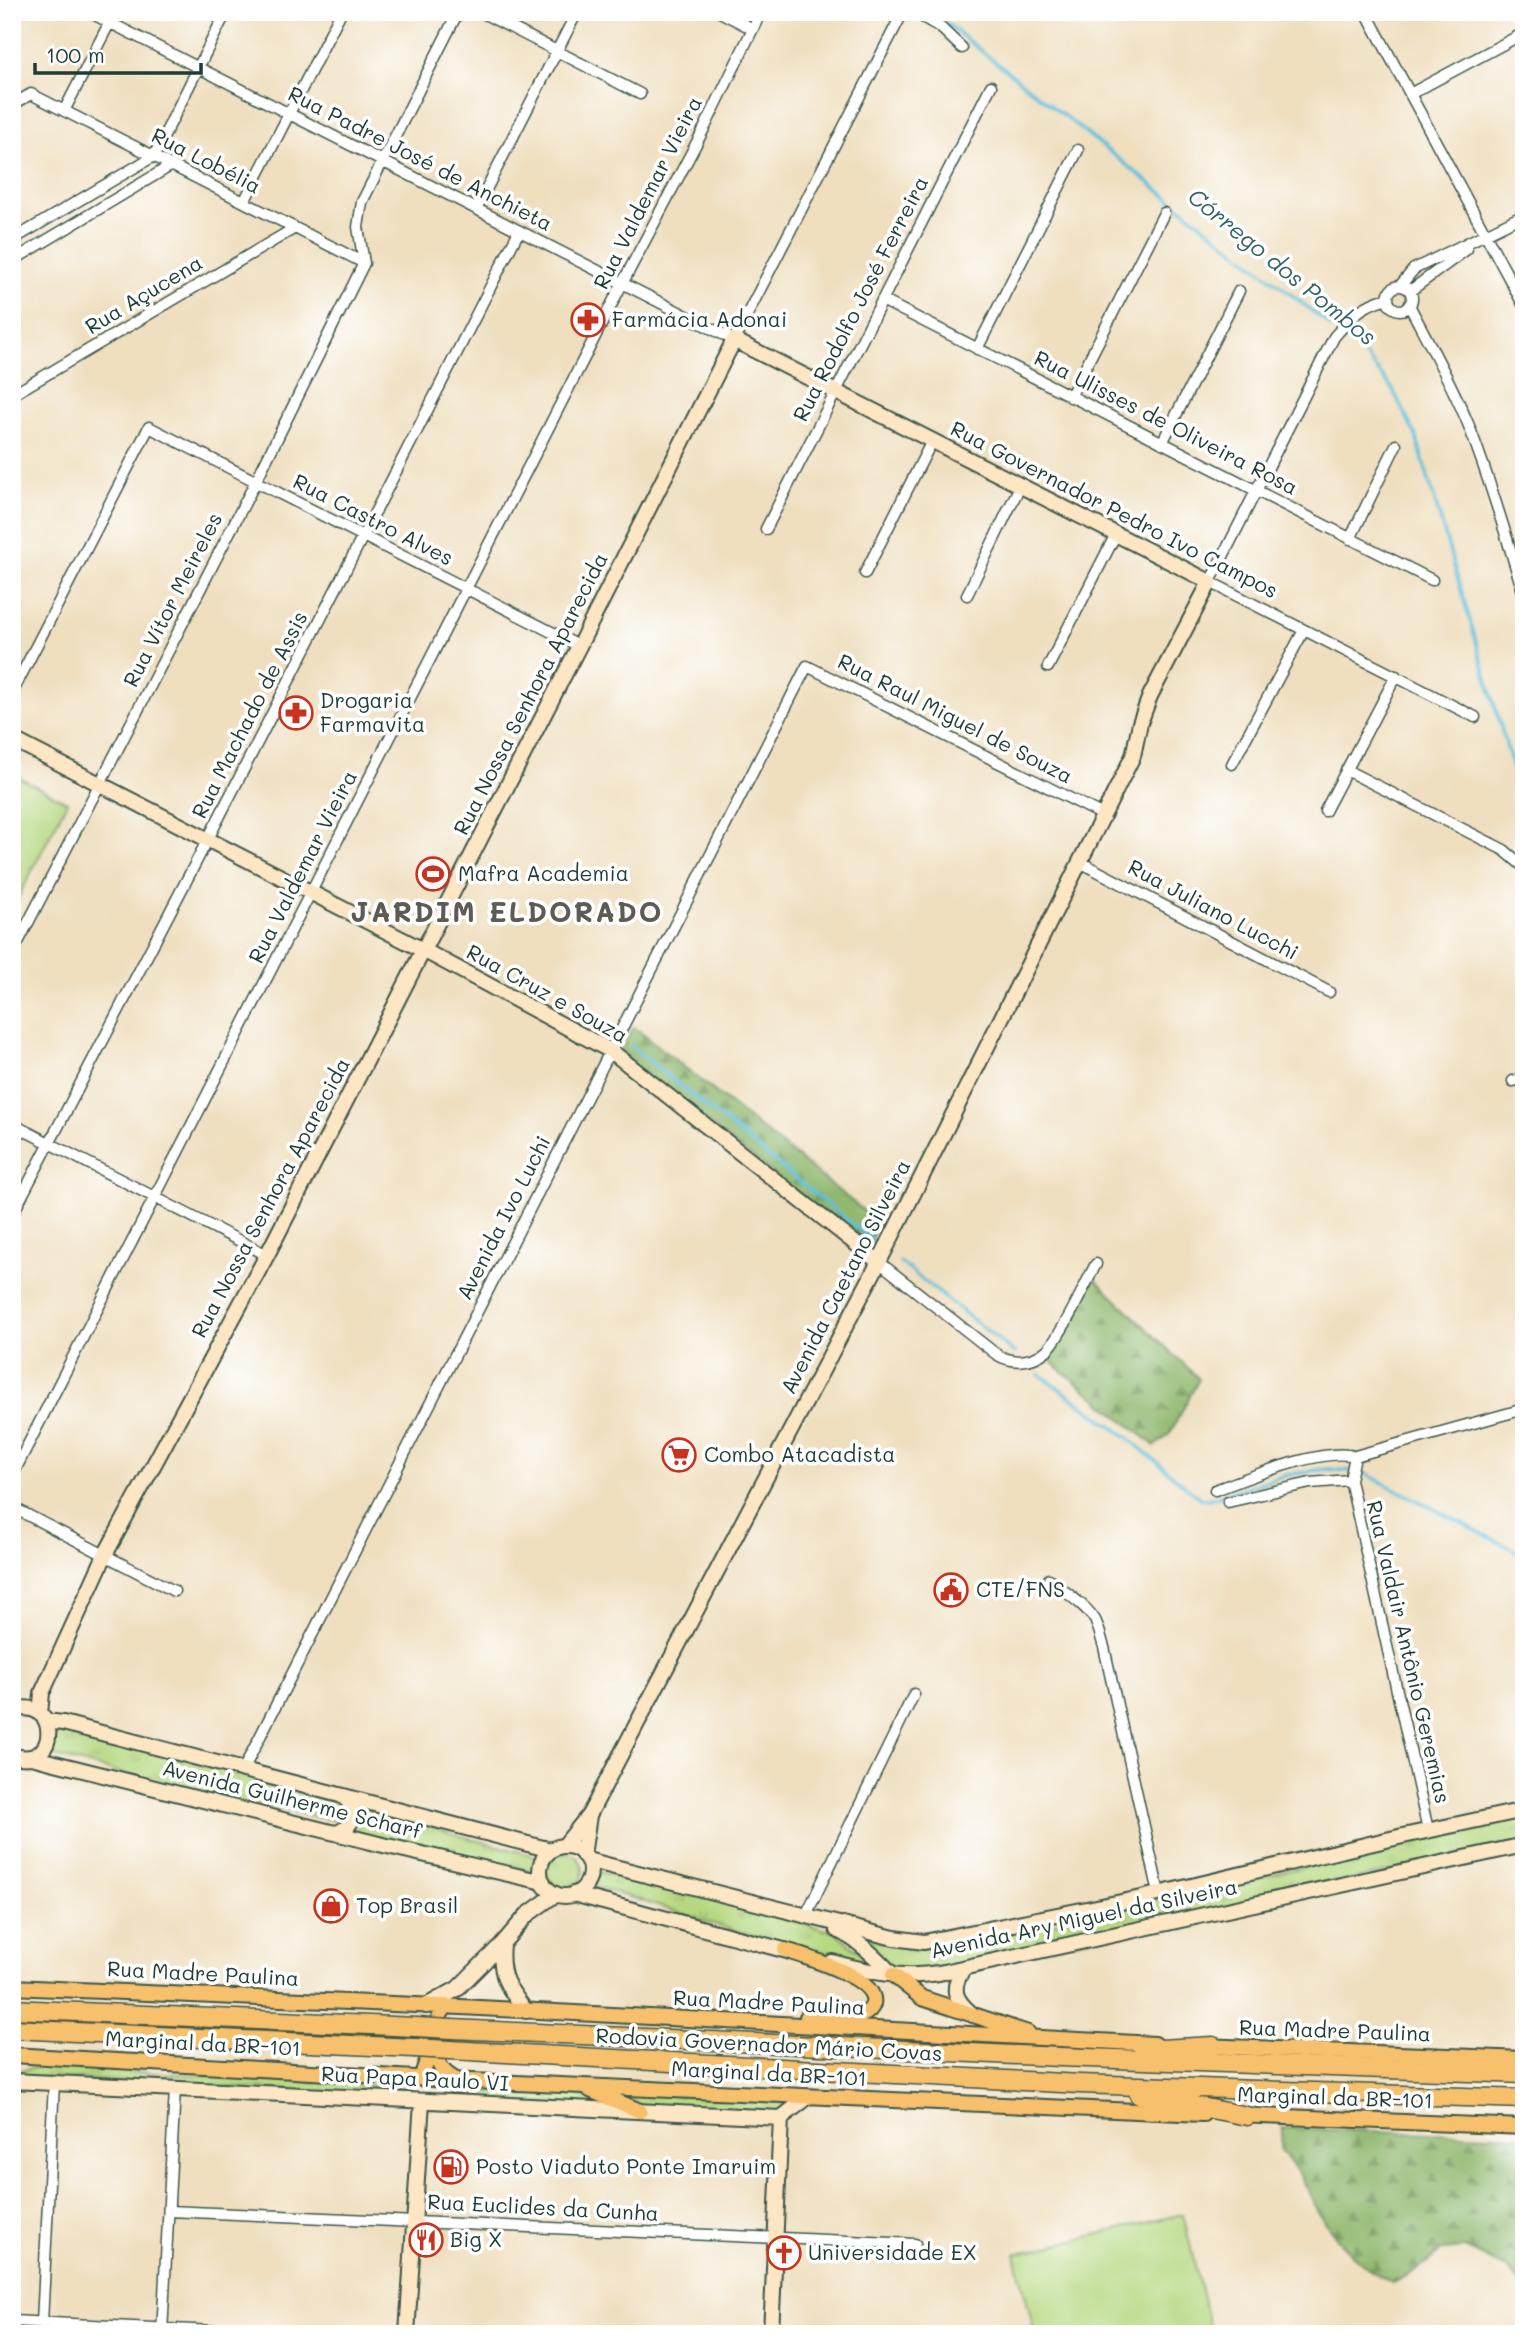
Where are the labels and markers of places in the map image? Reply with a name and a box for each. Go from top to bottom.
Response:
pharmacy icon: Farmácia Adonai [569,301,607,339]
place label: Farmácia Adonai [612,305,787,332]
place label: Drogaria Farmavita [320,686,425,737]
pharmacy icon: Drogaria Farmavita [277,694,315,732]
sports icon: Mafra Academia [414,855,452,893]
place label: Mafra Academia [458,859,629,886]
supermarket icon: Combo Atacadista [660,1436,698,1474]
place label: Combo Atacadista [704,1440,895,1467]
public building icon: CTE/FNS [932,1571,970,1609]
place label: CTE/FNS [976,1575,1065,1602]
shop icon: Top Brasil [312,1887,350,1925]
place label: Top Brasil [356,1891,458,1918]
fuel station icon: Posto Viaduto Ponte Imaruim [432,2148,470,2186]
place label: Posto Viaduto Ponte Imaruim [476,2152,776,2179]
restaurant icon: Big X [407,2221,445,2259]
place label: Big X [450,2225,502,2252]
church icon: Universidade EX [765,2234,803,2272]
place label: Universidade EX [808,2238,977,2265]

